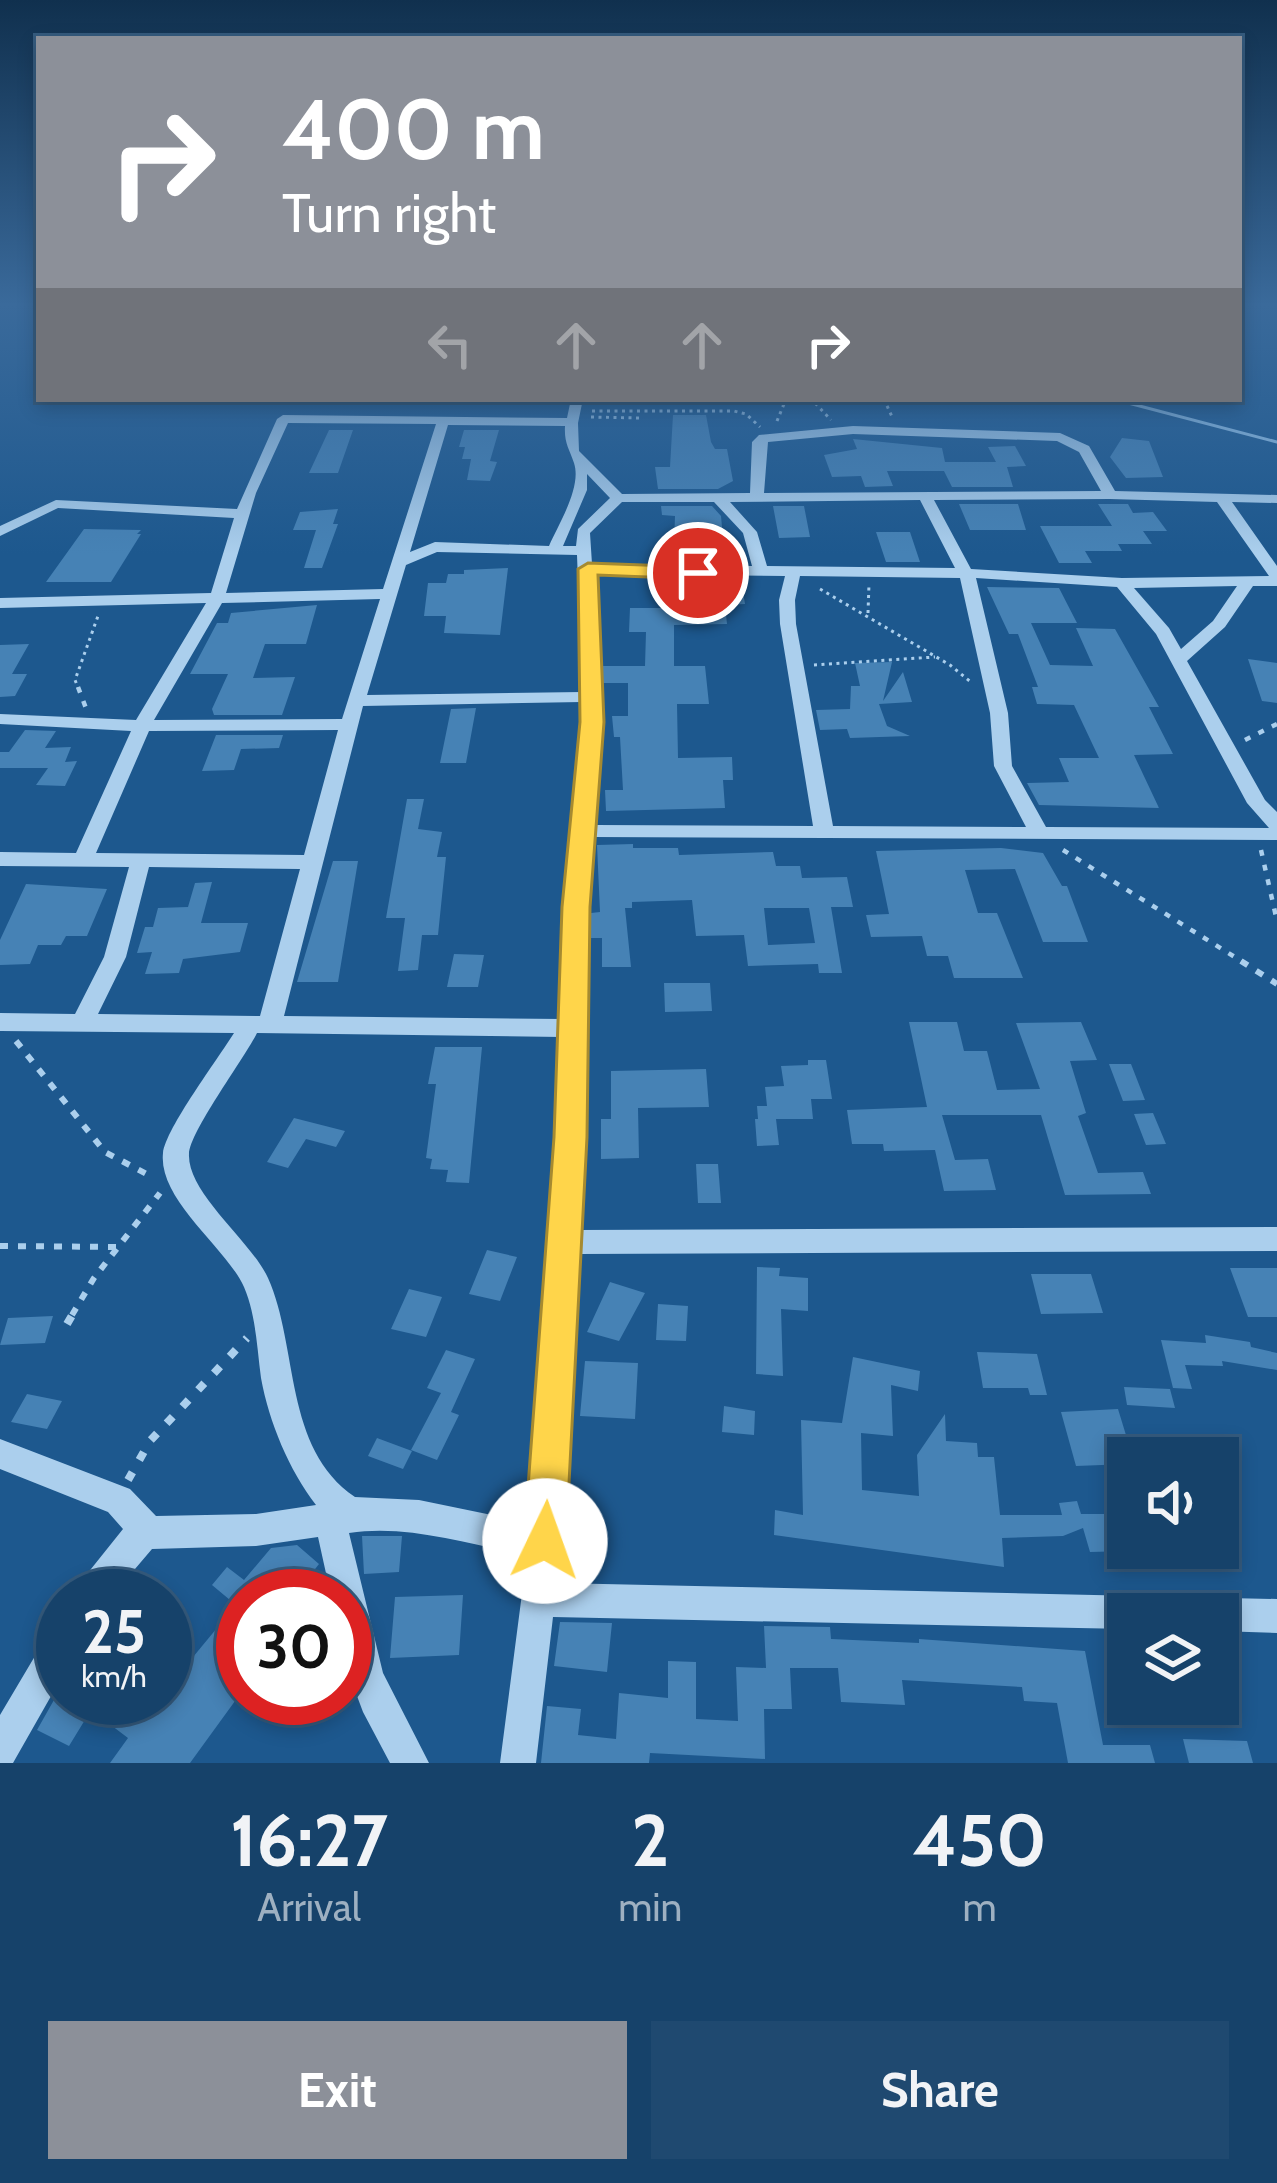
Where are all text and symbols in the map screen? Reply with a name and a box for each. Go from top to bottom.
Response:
text: 400 m [282,78,545,180]
icon: right [84,84,240,240]
text: Turn right [282,180,496,246]
icon: left [417,312,483,378]
icon: ahead [543,312,609,378]
icon: ahead [669,312,735,378]
icon: right [795,312,861,378]
pin [647,522,749,624]
icon: arrive [665,540,731,606]
map controls [1107,1437,1239,1725]
button: sound [1107,1437,1239,1569]
position arrow [482,1478,608,1604]
speed limit sign: 30 [216,1569,372,1725]
button: layers [1107,1593,1239,1725]
text: 25 [82,1595,146,1668]
text: km/h [81,1658,147,1695]
text: 16:27 [230,1797,388,1884]
text: 2 [631,1797,669,1884]
text: 450 [913,1797,1047,1884]
text: Arrival [257,1883,361,1931]
text: min [618,1883,682,1931]
text: m [963,1883,997,1931]
button: Exit [48,2021,627,2159]
button: Share [651,2021,1229,2159]

